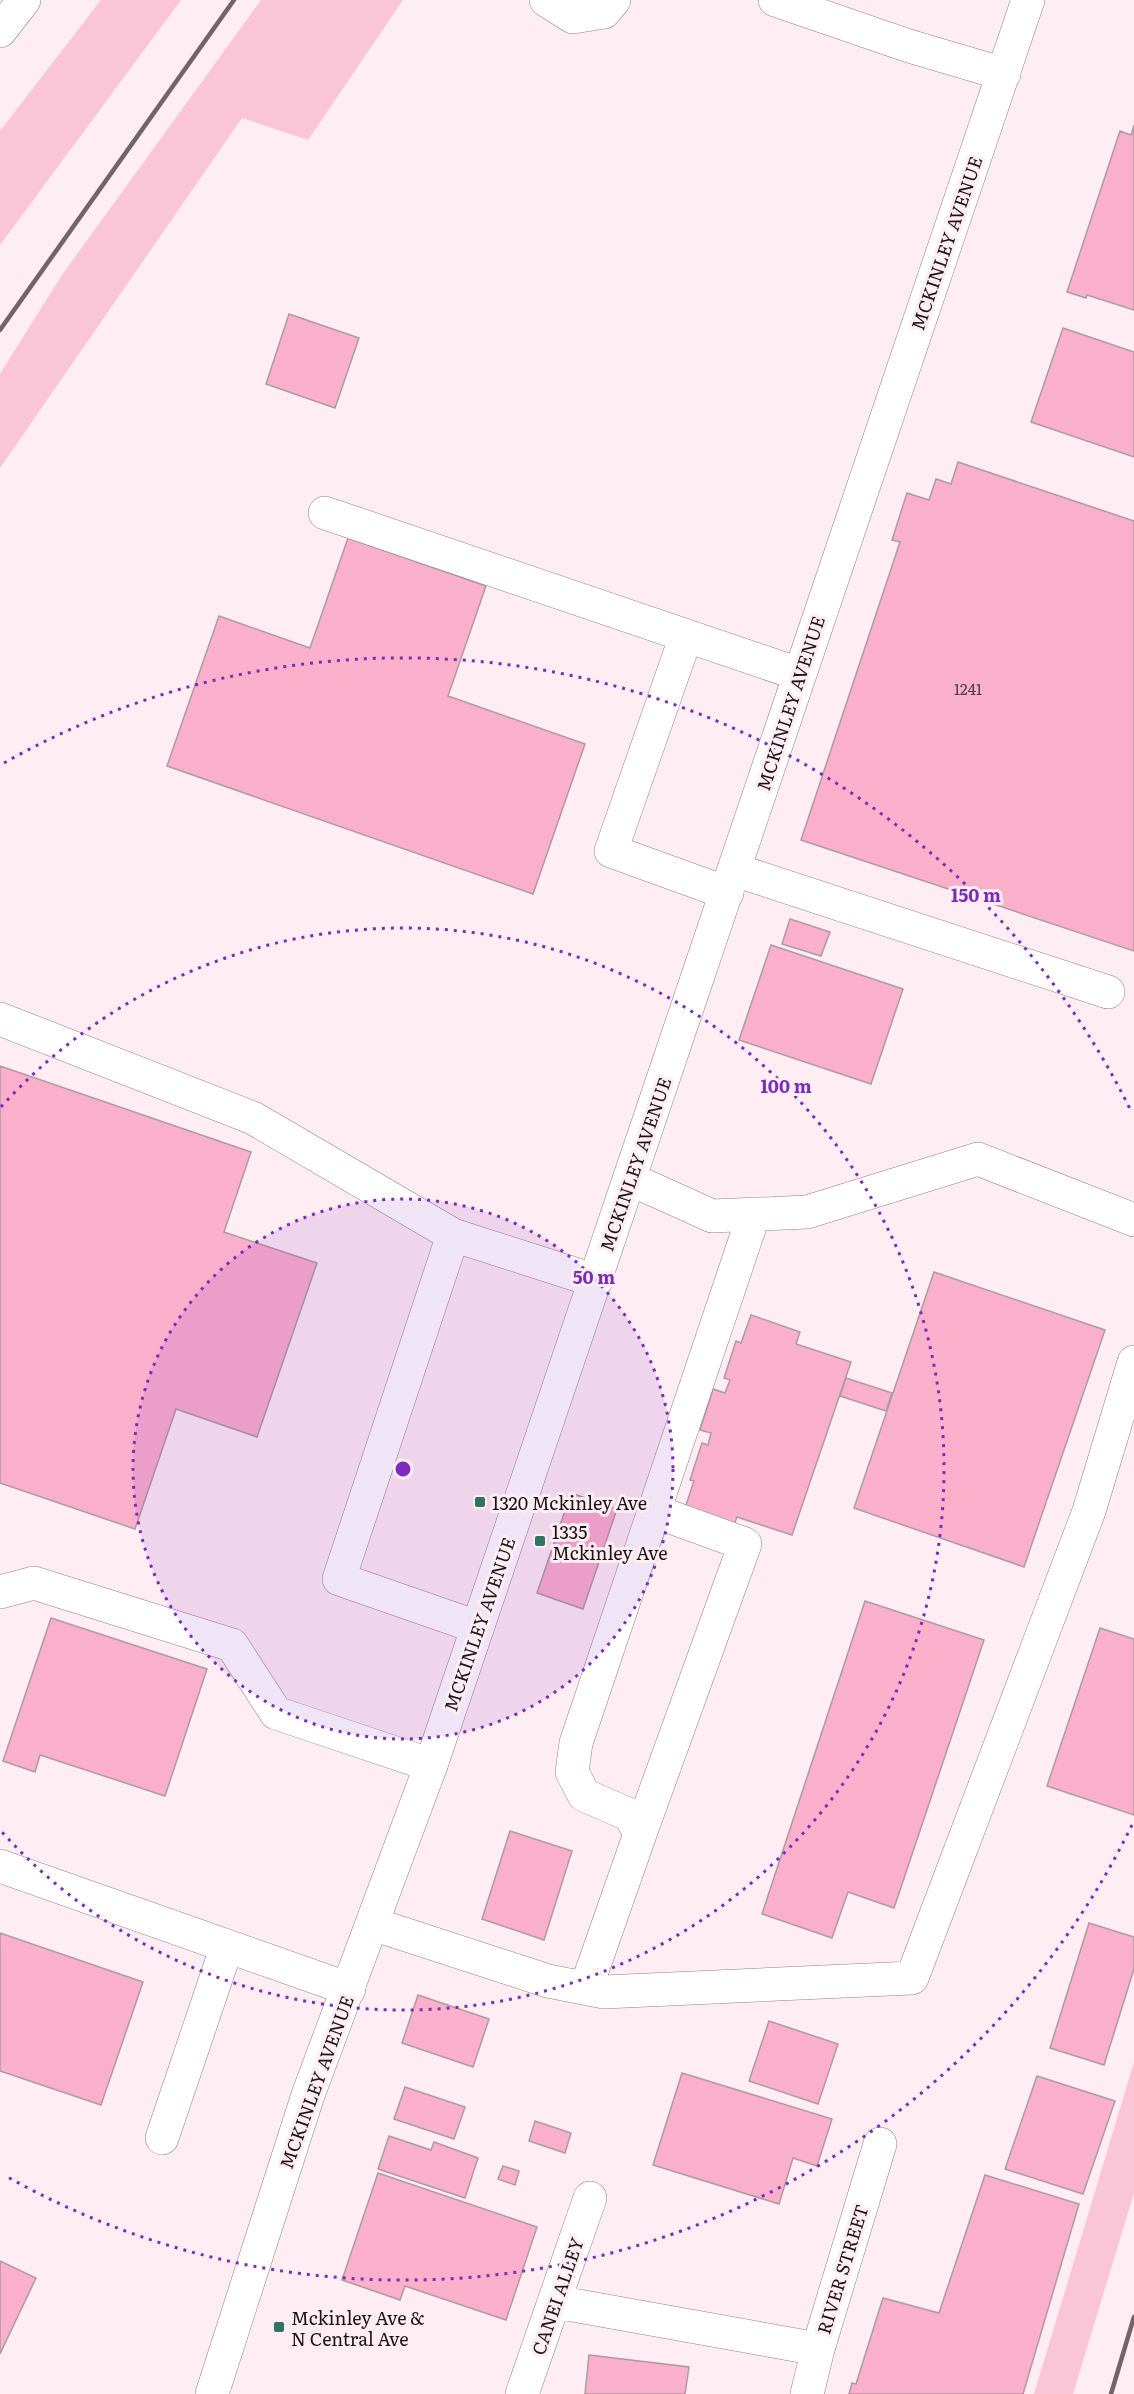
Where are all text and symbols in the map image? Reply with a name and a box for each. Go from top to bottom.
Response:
street label: MCKINLEY AVENUE [904,152,988,334]
street label: MCKINLEY AVENUE [749,612,831,794]
house number: 1241 [954,677,982,700]
text: 150 m [951,881,1001,908]
text: 100 m [760,1072,812,1099]
street label: MCKINLEY AVENUE [593,1073,677,1255]
text: 50 m [573,1263,615,1290]
centre of rings [393,1459,413,1479]
place label: 1320 Mckinley Ave [492,1489,647,1516]
marker: 1320 Mckinley Ave [473,1495,487,1509]
place label: 1335 Mckinley Ave [552,1518,667,1566]
street label: MCKINLEY AVENUE [437,1533,521,1715]
marker: 1335 Mckinley Ave [533,1534,547,1548]
street label: MCKINLEY AVENUE [272,1992,360,2172]
street label: RIVER STREET [809,2201,875,2337]
street label: CANEI ALLEY [524,2233,590,2359]
place label: Mckinley Ave & N Central Ave [291,2304,425,2352]
marker: Mckinley Ave & N Central Ave [272,2320,286,2334]

